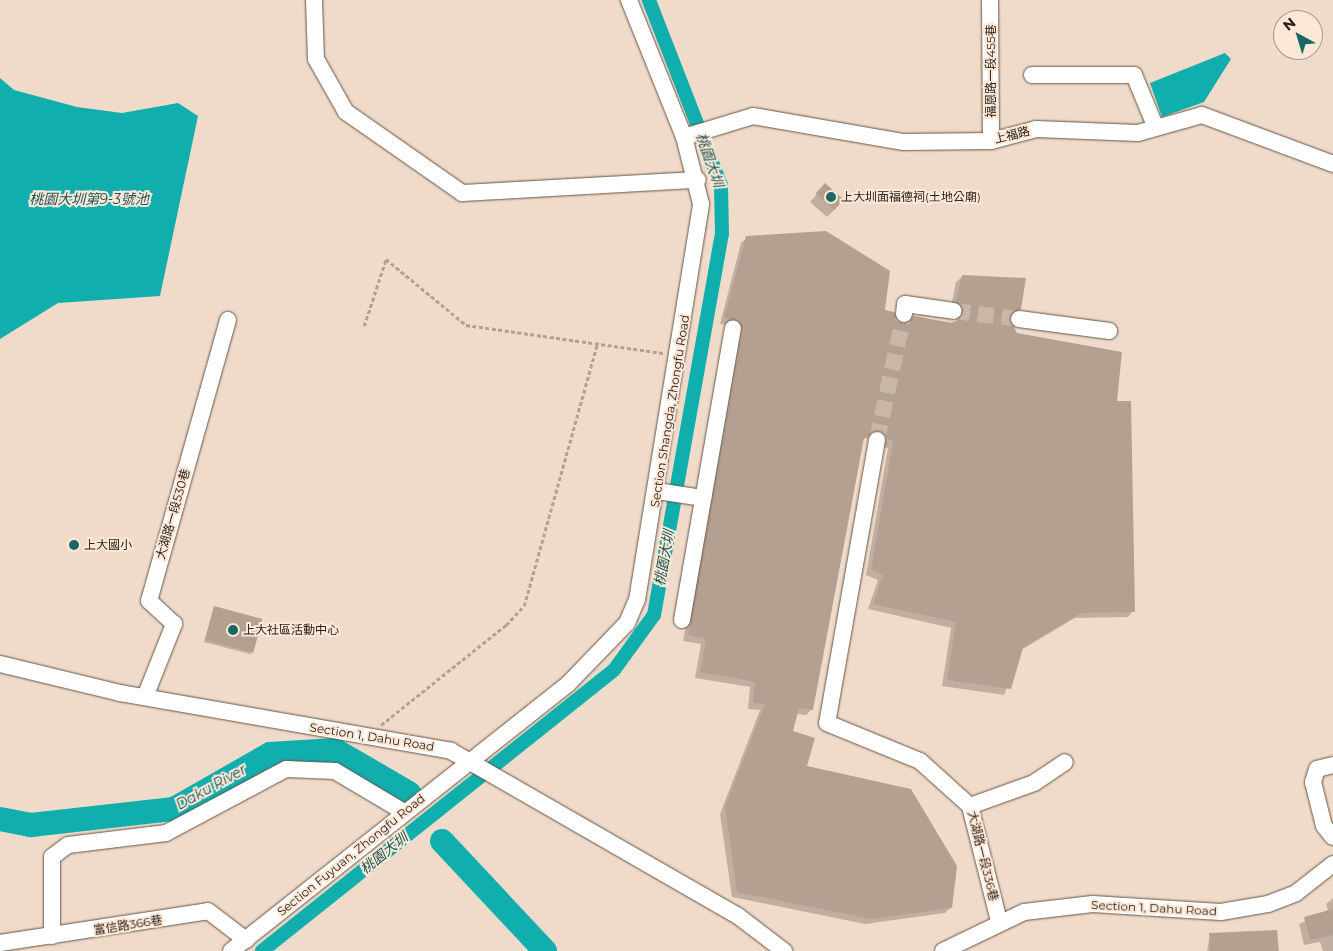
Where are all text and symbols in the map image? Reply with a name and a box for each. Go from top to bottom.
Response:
north arrow [1273,10,1323,60]
text: N [1279,14,1299,35]
street label: 福恩路一段455巷 [984,24,998,118]
street label: 上福路 [993,124,1031,146]
water label: 桃園大圳 [693,131,727,189]
place label: 上大圳面福德祠(土地公廟) [841,190,981,204]
water label: 桃園大圳第9-3號池 [29,191,149,207]
marker: 上大圳面福德祠(土地公廟) [825,191,837,203]
street label: Section Shangda, Zhongfu Road [648,314,692,508]
street label: 大湖路一段530巷 [153,467,193,561]
water label: 桃園大圳 [651,529,677,587]
place label: 上大國小 [84,538,132,552]
marker: 上大國小 [68,539,80,551]
place label: 上大社區活動中心 [243,623,339,637]
marker: 上大社區活動中心 [227,624,239,636]
street label: Section 1, Dahu Road [309,720,435,754]
water label: Daku River [173,761,249,813]
street label: Section Fuyuan, Zhongfu Road [274,791,428,919]
street label: 大湖路一段336巷 [965,809,1001,903]
water label: 桃園大圳 [357,829,411,877]
street label: Section 1, Dahu Road [1091,898,1217,918]
street label: 富信路366巷 [93,912,163,938]

